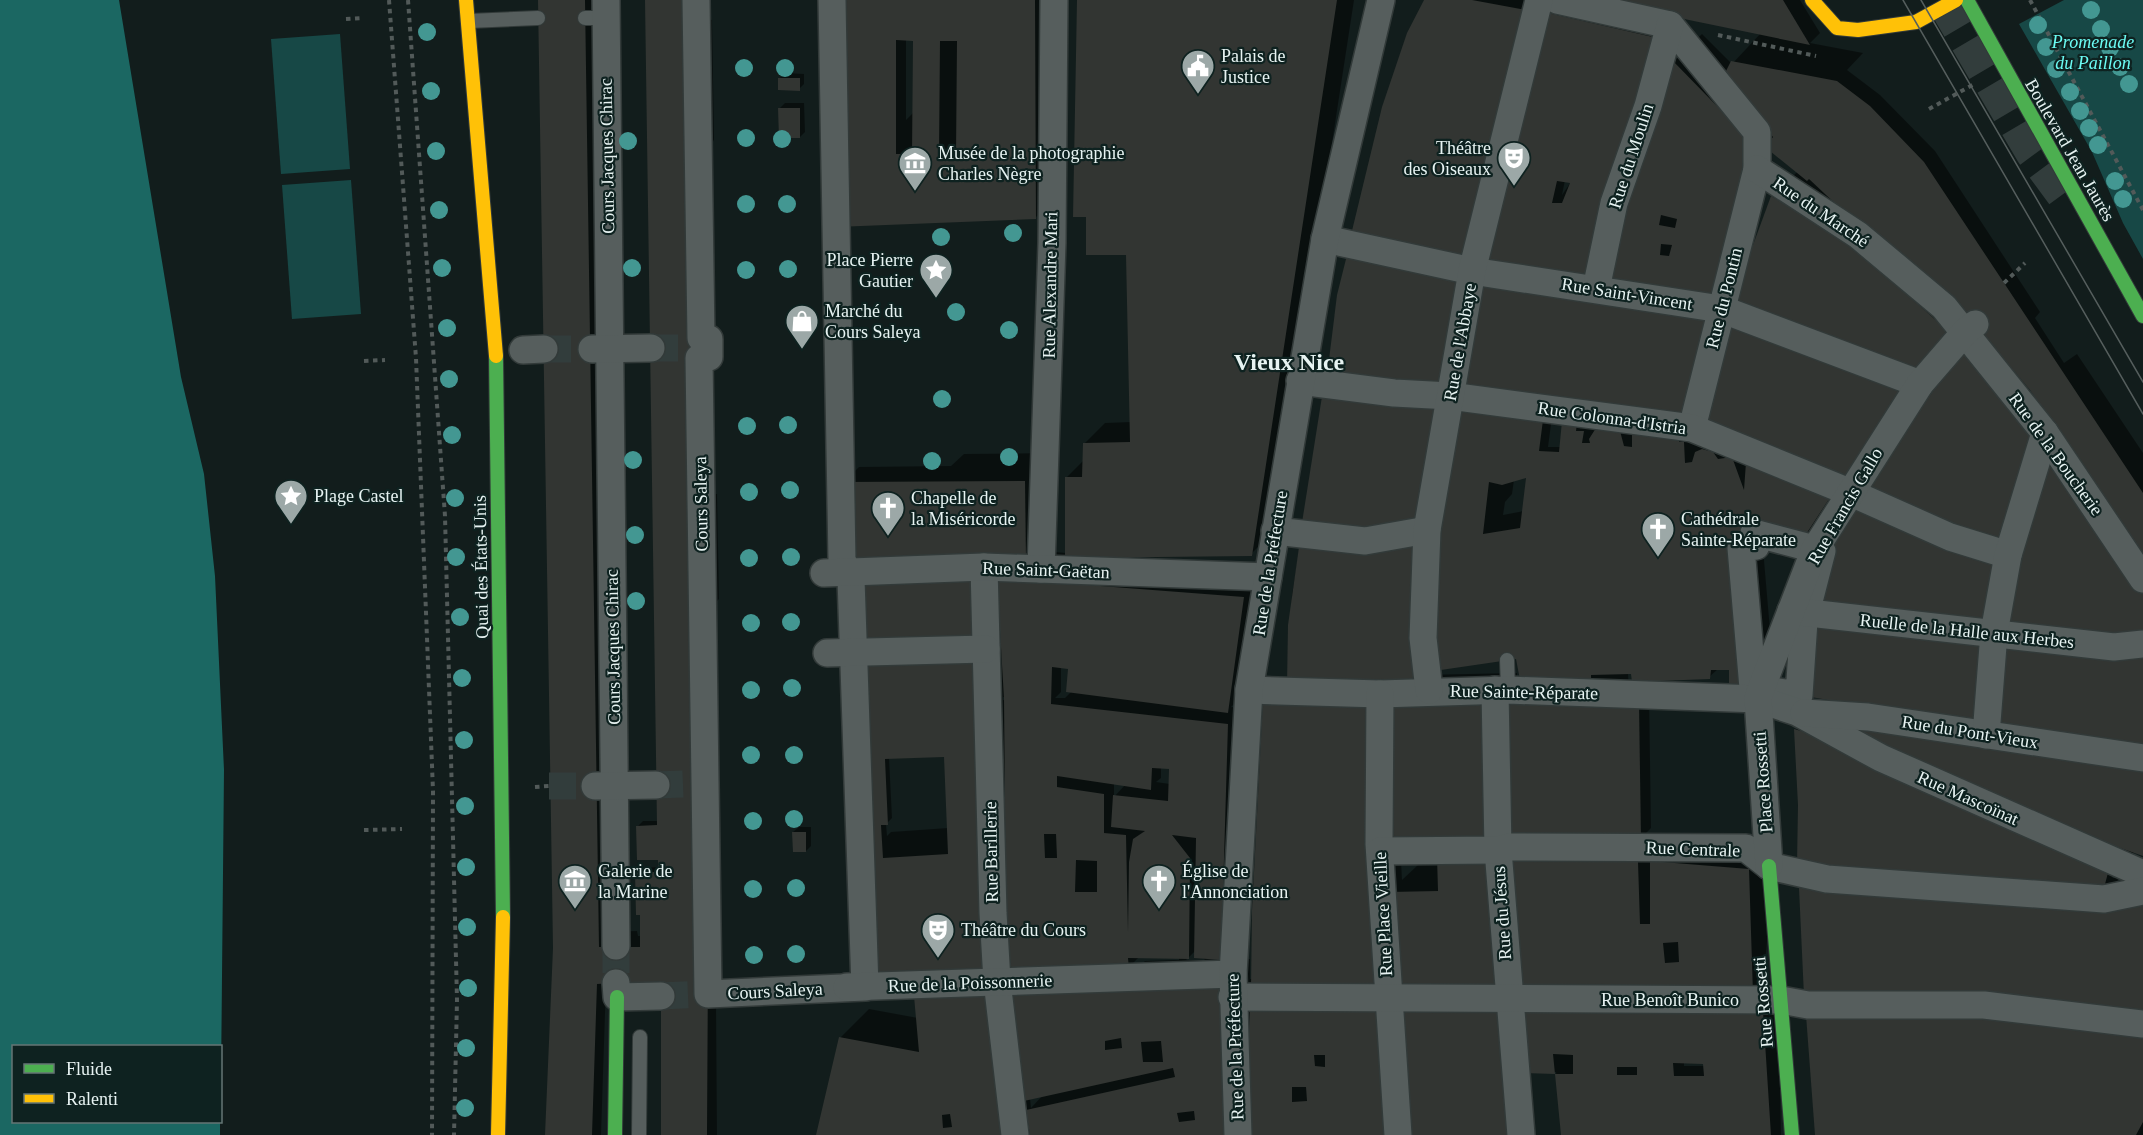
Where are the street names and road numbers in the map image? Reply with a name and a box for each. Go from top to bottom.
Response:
street label: Boulevard Jean Jaurès [2021,75,2119,225]
street label: Cours Jacques Chirac [596,78,618,234]
street label: Rue du Moulin [1605,101,1657,211]
street label: Rue du Marché [1769,173,1873,251]
street label: Rue Alexandre Mari [1039,211,1061,359]
street label: Rue du Pontin [1702,246,1746,350]
street label: Rue Saint-Vincent [1560,274,1694,314]
street label: Rue de l'Abbaye [1440,282,1480,402]
street label: Rue de la Boucherie [2005,389,2107,519]
street label: Rue Colonna-d'Istria [1536,398,1688,438]
street label: Rue Francis Gallo [1804,444,1886,568]
street label: Cours Saleya [690,456,712,552]
street label: Rue de la Préfecture [1249,489,1291,637]
street label: Quai des États-Unis [469,495,492,639]
street label: Rue Saint-Gaëtan [982,558,1110,582]
street label: Cours Jacques Chirac [602,569,624,725]
street label: Ruelle de la Halle aux Herbes [1859,610,2075,652]
street label: Rue Sainte-Réparate [1450,681,1598,703]
street label: Rue du Pont-Vieux [1900,711,2040,753]
street label: Place Rossetti [1749,731,1777,833]
street label: Rue Mascoïnat [1914,767,2022,829]
street label: Rue Barillerie [980,801,1002,903]
street label: Rue Centrale [1645,837,1741,861]
street label: Rue Place Vieille [1370,851,1396,977]
street label: Rue du Jésus [1489,865,1515,961]
street label: Rue Rossetti [1749,956,1777,1048]
street label: Rue de la Poissonnerie [887,970,1053,996]
street label: Rue de la Préfecture [1222,973,1248,1121]
street label: Cours Saleya [727,979,823,1003]
street label: Rue Benoît Bunico [1601,990,1739,1010]

